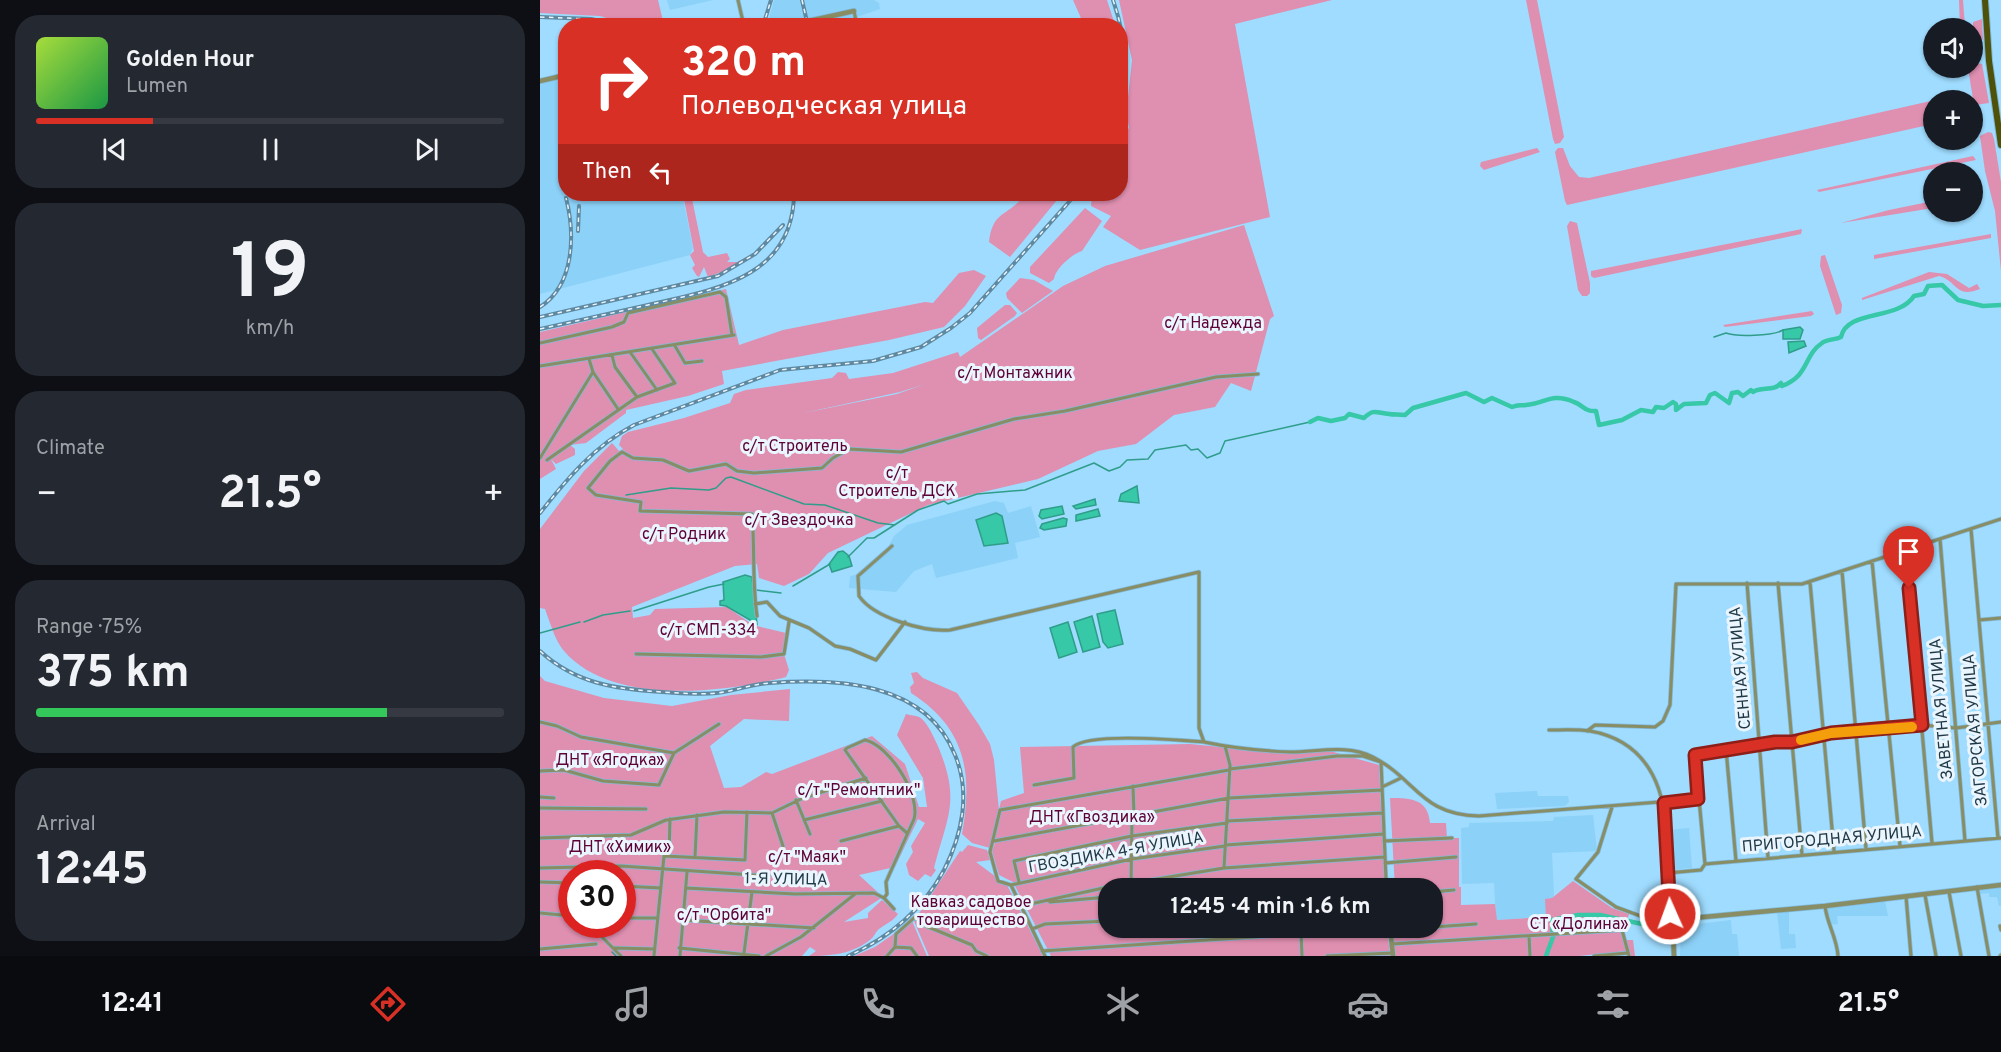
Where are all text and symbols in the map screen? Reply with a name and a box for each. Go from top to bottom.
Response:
map controls [1923,18,1983,222]
button: sound [1923,18,1983,78]
text: 320 m [681,38,806,91]
icon: right [582,42,660,120]
text: Golden Hour [126,47,254,74]
text: Lumen [126,74,188,100]
text: Полеводческая улица [681,90,967,124]
button: + [1923,90,1983,150]
icon: previous [98,133,131,166]
icon: pause [254,133,287,166]
icon: next [410,133,443,166]
icon: left [644,156,677,189]
text: Then [582,159,632,186]
button: − [1923,162,1983,222]
text: 19 [230,227,310,326]
park label: с/т Надежда [1164,314,1262,334]
text: km/h [246,316,294,342]
park label: с/т Монтажник [957,364,1073,384]
text: Climate [36,436,105,462]
park label: с/т Строитель [742,437,848,457]
park label: с/т Строитель ДСК [838,464,956,502]
text: 21.5° [219,467,321,524]
text: − [36,475,57,517]
text: + [483,475,504,517]
park label: с/т Звездочка [745,511,853,531]
park label: с/т Родник [642,525,726,545]
pin [1883,526,1934,588]
icon: arrive [1892,535,1925,568]
street label: СЕННАЯ УЛИЦА [1726,606,1756,730]
text: Range · 75% [36,615,142,641]
park label: с/т СМП-334 [660,621,756,641]
street label: ЗАВЕТНАЯ УЛИЦА [1926,637,1958,781]
text: 375 km [36,646,190,703]
street label: ЗАГОРСКАЯ УЛИЦА [1959,653,1993,807]
park label: ДНТ «Ягодка» [555,751,665,771]
park label: с/т "Ремонтник" [798,781,920,801]
park label: ДНТ «Гвоздика» [1029,808,1155,828]
text: Arrival [36,812,96,838]
street label: ПРИГОРОДНАЯ УЛИЦА [1741,822,1923,858]
street label: ГВОЗДИКА 4-Я УЛИЦА [1027,828,1205,878]
park label: ДНТ «Химик» [569,838,671,858]
text: 12:45 [36,843,149,900]
park label: с/т "Маяк" [768,848,846,868]
speed limit sign: 30 [558,860,636,938]
street label: 1-Я УЛИЦА [744,869,828,891]
position arrow [1638,882,1702,946]
park label: Кавказ садовое товарищество [911,893,1031,931]
text: 12:45 · 4 min · 1.6 km [1170,894,1371,921]
park label: с/т "Орбита" [677,906,771,926]
park label: СТ «Долина» [1529,915,1629,935]
icon: directions [367,983,409,1025]
icon: music [612,983,654,1025]
icon: phone [857,983,899,1025]
icon: climate [1102,983,1144,1025]
icon: car [1347,983,1389,1025]
icon: filters [1592,983,1634,1025]
text: 12:41 [102,987,164,1021]
text: 21.5° [1838,987,1899,1021]

